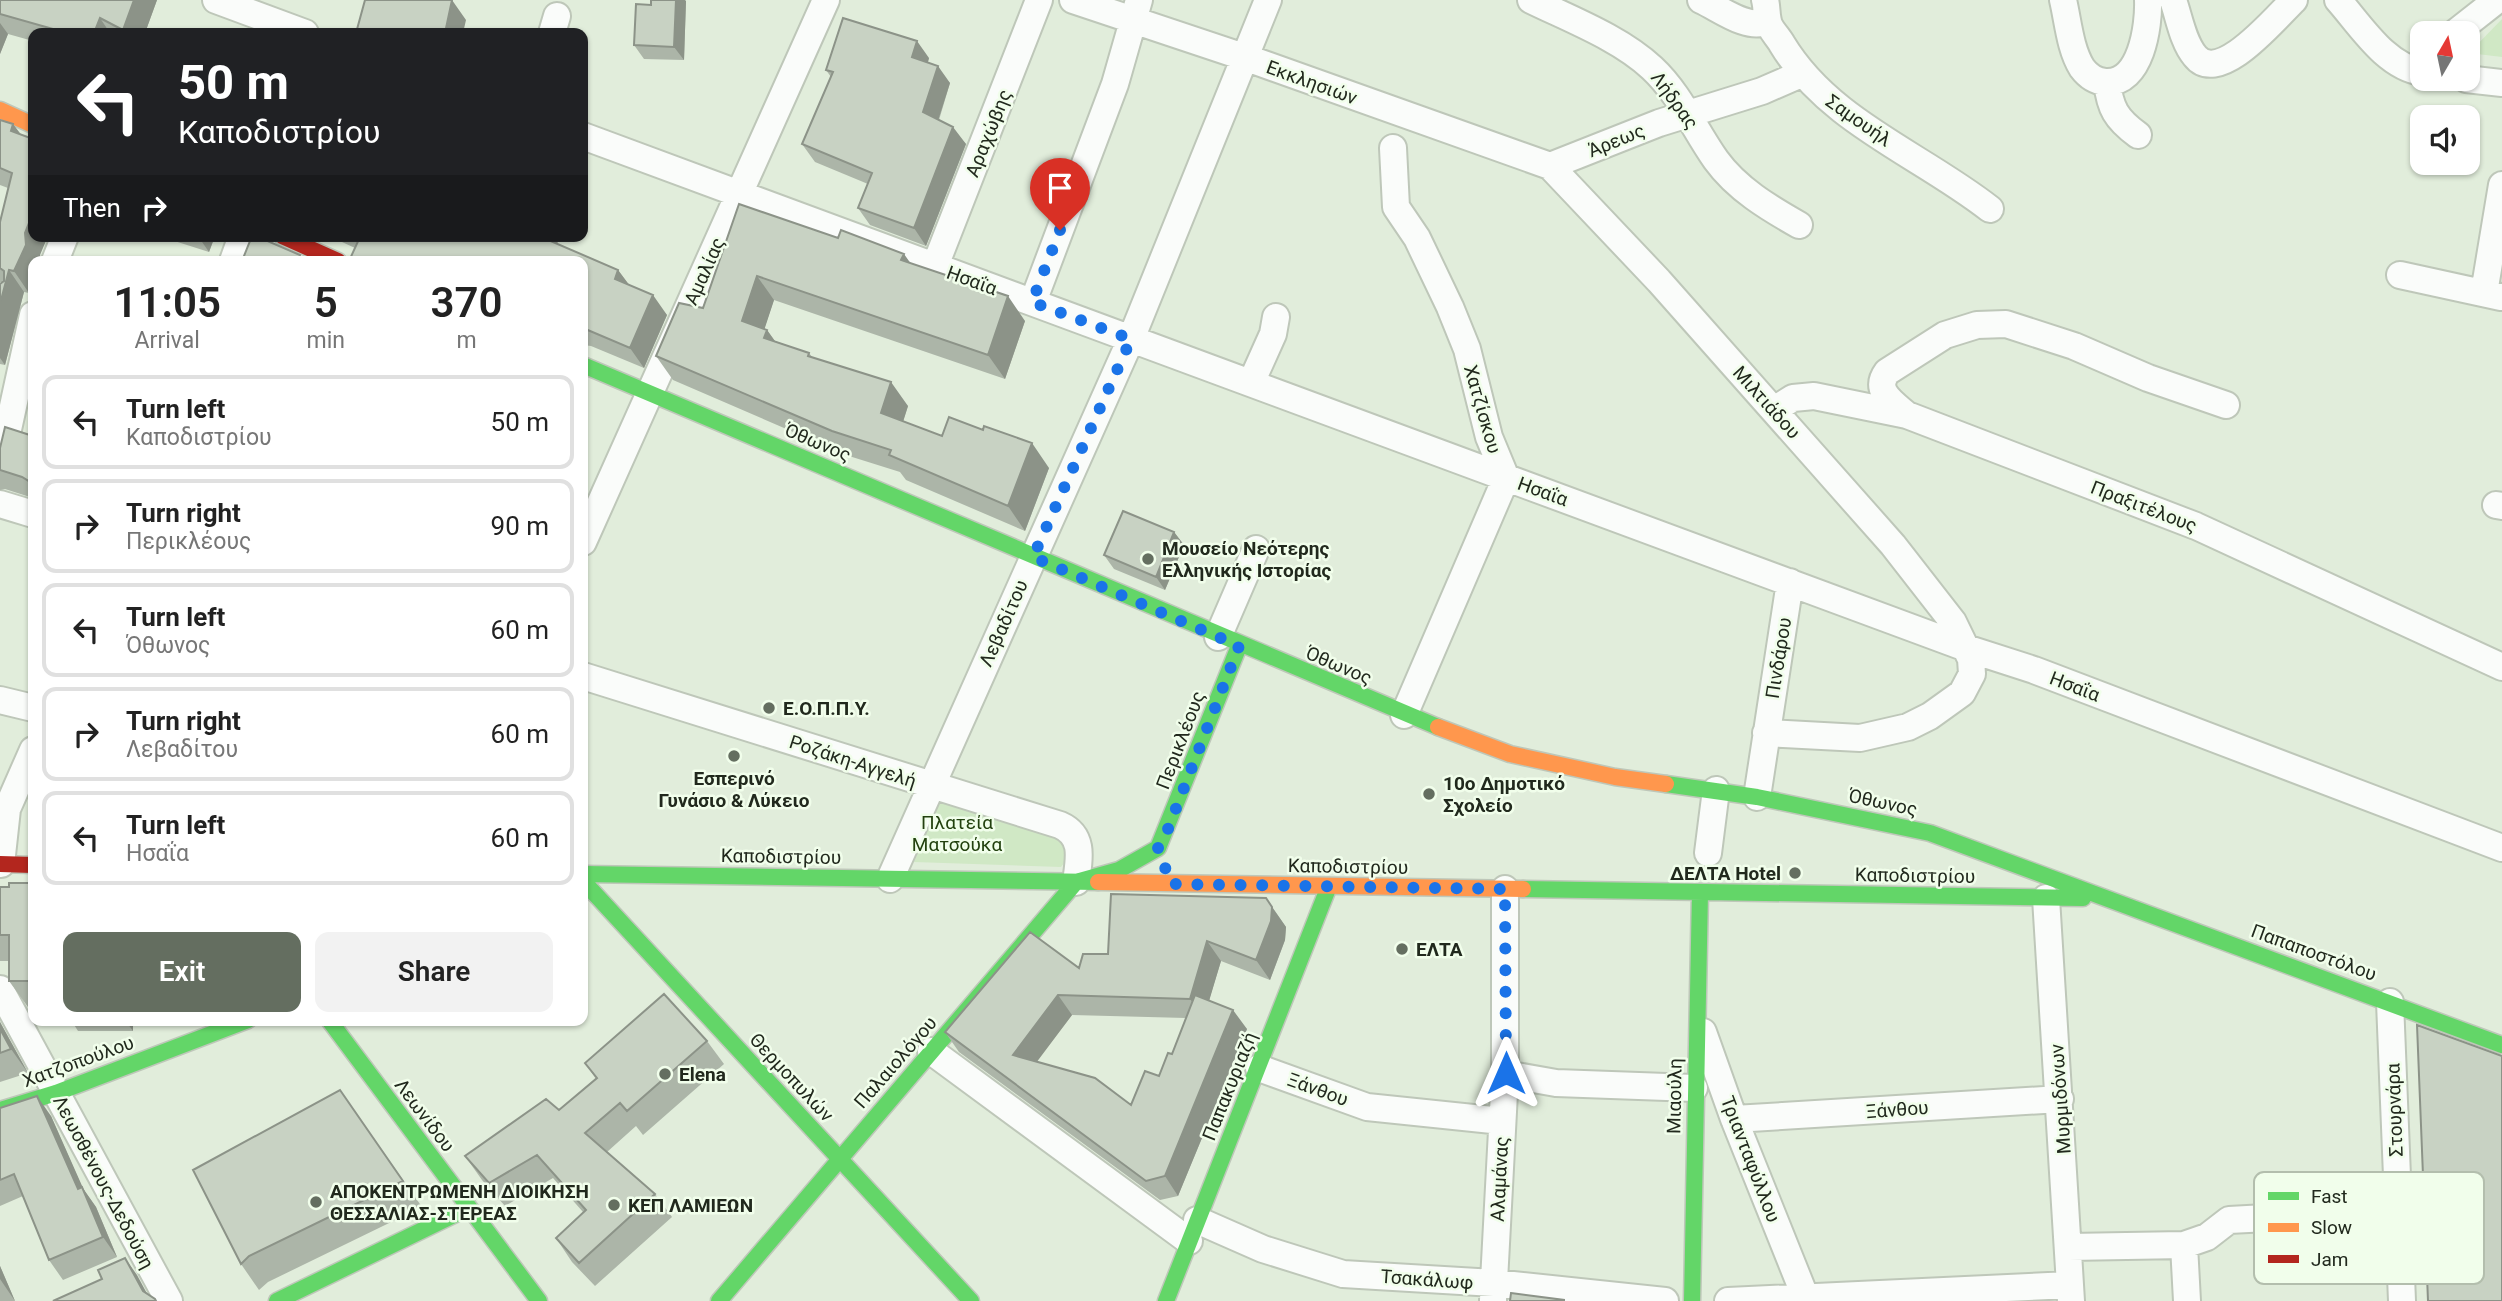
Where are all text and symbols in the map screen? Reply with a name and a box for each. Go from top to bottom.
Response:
north arrow [2410,21,2480,91]
map controls [2410,21,2480,175]
text: 50 m [178,54,289,111]
street label: Εκκλησιών [1263,55,1360,110]
icon: left [63,56,154,147]
street label: Λήδρας [1646,67,1703,134]
street label: Αραχώβης [961,86,1016,180]
street label: Σαμουήλ [1821,90,1896,152]
button: sound [2410,105,2480,175]
text: Καποδιστρίου [178,113,381,151]
street label: Άρεως [1584,119,1648,162]
pin [1030,158,1090,230]
icon: arrive [1041,169,1079,207]
icon: right [135,189,173,227]
text: Then [63,193,121,223]
street label: Αμαλίας [679,234,730,309]
street label: Ησαΐα [943,261,1000,300]
text: 11:05 [114,278,221,327]
text: 5 [314,278,338,327]
text: 370 [430,278,502,327]
text: Arrival [135,327,200,354]
text: min [306,327,345,354]
text: m [456,327,477,354]
street label: Μιλτιάδου [1728,361,1805,443]
street label: Χατζίσκου [1459,362,1506,456]
text: Turn left [126,394,225,424]
icon: left [67,403,105,441]
text: 50 m [491,407,549,437]
street label: Όθωνος [780,418,854,467]
text: Καποδιστρίου [126,424,272,451]
street label: Ησαΐα [1514,472,1571,511]
street label: Πραξιτέλους [2087,476,2200,537]
text: Turn right [126,498,241,528]
icon: right [67,507,105,545]
text: 90 m [491,511,549,541]
text: Περικλέους [126,528,251,555]
place label: Μουσείο Νεότερης Ελληνικής Ιστορίας [1162,537,1332,582]
marker: Μουσείο Νεότερης Ελληνικής Ιστορίας [1140,551,1156,567]
street label: Λεβαδίτου [974,576,1033,670]
text: Turn left [126,602,225,632]
icon: left [67,611,105,649]
text: 60 m [491,615,549,645]
street label: Πινδάρου [1761,616,1796,700]
text: Όθωνος [126,632,210,659]
street label: Όθωνος [1301,641,1375,690]
street label: Ησαΐα [2046,666,2103,707]
street label: Περικλέους [1151,688,1210,793]
place label: Ε.Ο.Π.Π.Υ. [783,697,870,720]
marker: Ε.Ο.Π.Π.Υ. [761,700,777,716]
text: Turn right [126,706,241,736]
icon: right [67,715,105,753]
text: 60 m [491,719,549,749]
street label: Ροζάκη-Αγγελή [786,730,919,793]
text: Λεβαδίτου [126,736,238,763]
marker: Εσπερινό Γυνάσιο & Λύκειο [726,748,742,764]
place label: Εσπερινό Γυνάσιο & Λύκειο [658,767,810,812]
place label: 10ο Δημοτικό Σχολείο [1443,772,1565,817]
street label: Όθωνος [1845,784,1919,821]
marker: 10ο Δημοτικό Σχολείο [1421,786,1437,802]
text: Turn left [126,810,225,840]
park label: Πλατεία Ματσούκα [912,811,1002,856]
icon: left [67,819,105,857]
text: 60 m [491,823,549,853]
text: Ησαΐα [126,840,189,867]
street label: Καποδιστρίου [721,844,841,869]
street label: Καποδιστρίου [1288,854,1408,879]
place label: ΔΕΛΤΑ Hotel [1670,862,1781,885]
street label: Καποδιστρίου [1855,863,1975,888]
marker: ΔΕΛΤΑ Hotel [1787,865,1803,881]
street label: Παπαποστόλου [2248,919,2380,986]
button: Exit [63,932,301,1012]
button: Share [315,932,553,1012]
place label: ΕΛΤΑ [1416,938,1463,961]
marker: ΕΛΤΑ [1394,941,1410,957]
street label: Παλαιολόγου [849,1012,942,1113]
street label: Θερμοπυλών [745,1028,838,1126]
street label: Παπακυριαζή [1197,1028,1262,1144]
street label: Χατζοπούλου [19,1031,137,1092]
position arrow [1469,1036,1543,1110]
street label: Μυρμιδόνων [2045,1043,2076,1155]
street label: Μιαούλη [1662,1058,1687,1134]
street label: Στουρνάρα [2381,1062,2408,1157]
place label: Elena [679,1063,726,1086]
marker: Elena [657,1066,673,1082]
street label: Ξάνθου [1284,1068,1351,1111]
street label: Λεωνίδου [390,1074,460,1156]
street label: Λεωσθένους-Δεδούση [48,1092,159,1273]
street label: Τριανταφύλλου [1716,1093,1785,1226]
street label: Ξάνθου [1865,1096,1929,1123]
street label: Αλαμάνας [1486,1136,1513,1222]
legend [2254,1172,2484,1284]
place label: ΑΠΟΚΕΝΤΡΩΜΕΝΗ ΔΙΟΙΚΗΣΗ ΘΕΣΣΑΛΙΑΣ-ΣΤΕΡΕΑΣ [330,1180,589,1225]
text: Fast [2311,1185,2348,1208]
marker: ΑΠΟΚΕΝΤΡΩΜΕΝΗ ΔΙΟΙΚΗΣΗ ΘΕΣΣΑΛΙΑΣ-ΣΤΕΡΕΑΣ [308,1194,324,1210]
place label: ΚΕΠ ΛΑΜΙΕΩΝ [628,1194,753,1217]
marker: ΚΕΠ ΛΑΜΙΕΩΝ [606,1197,622,1213]
text: Slow [2311,1216,2352,1239]
text: Jam [2311,1248,2348,1271]
street label: Τσακάλωφ [1380,1265,1474,1294]

